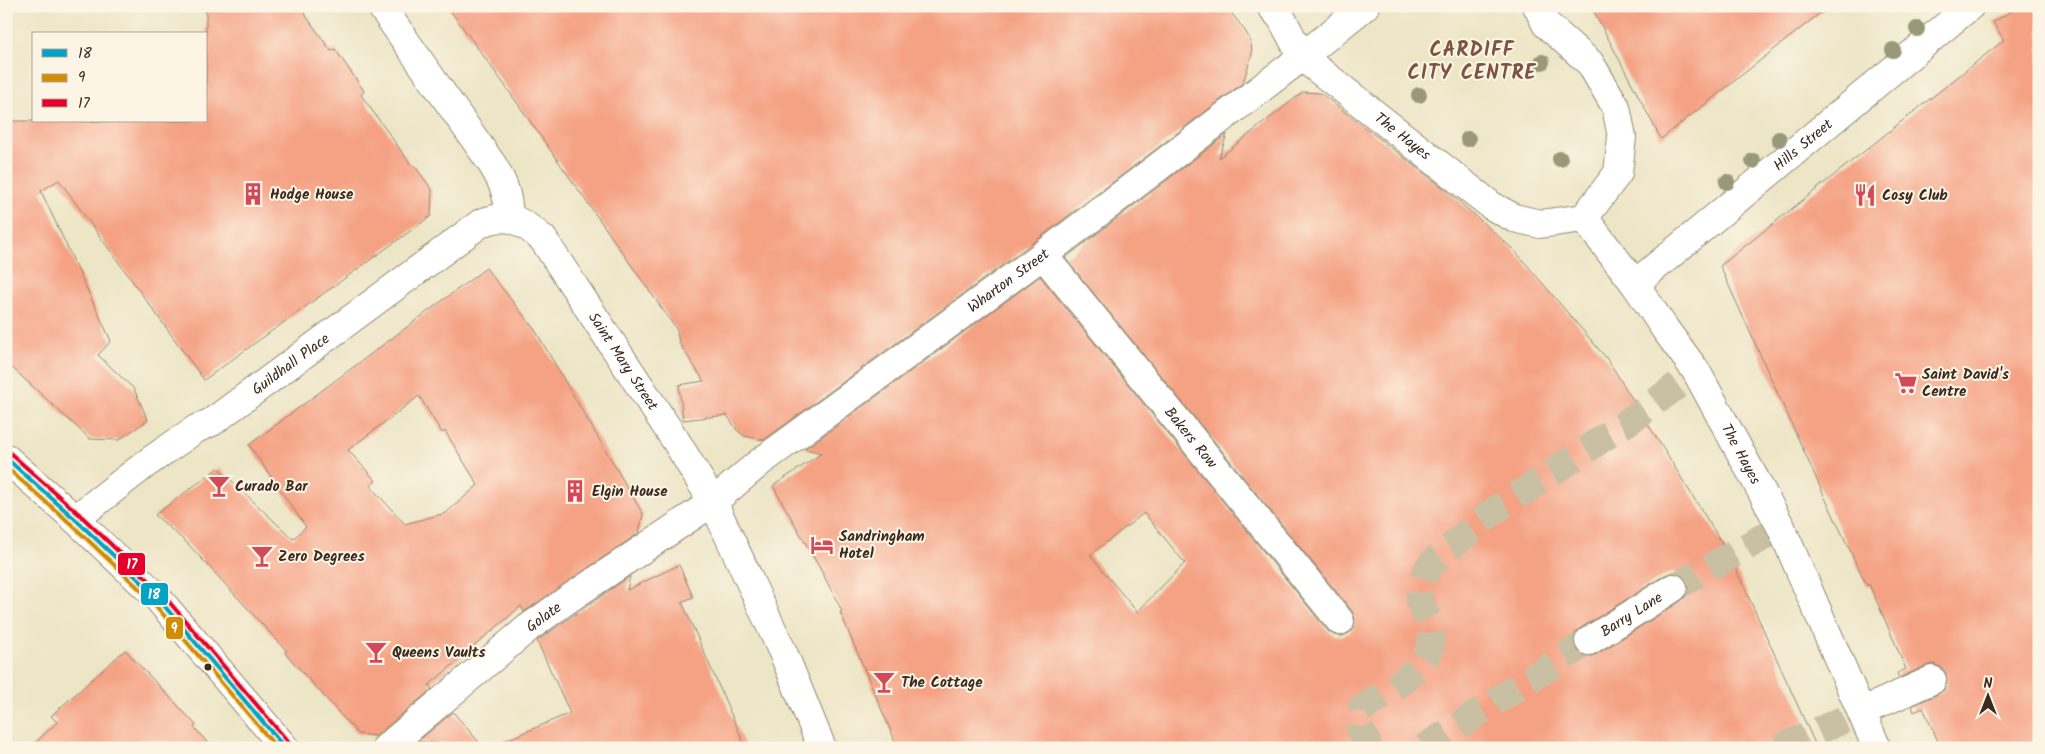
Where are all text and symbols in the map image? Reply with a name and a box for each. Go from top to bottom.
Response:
legend [32,32,208,122]
district label: CARDIFF CITY CENTRE [1407,35,1537,90]
text: 18 [78,42,93,66]
text: 9 [78,66,86,90]
text: 17 [78,92,91,116]
street label: The Hayes [1369,107,1436,167]
street label: Hills Street [1768,113,1839,178]
building icon: Hodge House [240,181,266,207]
restaurant icon: Cosy Club [1852,182,1878,208]
place label: Hodge House [270,183,354,207]
place label: Cosy Club [1882,184,1948,208]
street label: Wharton Street [963,243,1055,319]
street label: Saint Mary Street [581,308,664,416]
street label: Guildhall Place [247,328,335,402]
place label: Saint David's Centre [1922,363,2009,404]
supermarket icon: Saint David's Centre [1893,370,1919,396]
street label: Bakers Row [1158,402,1223,475]
street label: The Hayes [1714,419,1767,490]
bar icon: Curado Bar [206,473,232,499]
place label: Curado Bar [235,475,308,499]
building icon: Elgin House [562,478,588,504]
place label: Elgin House [592,480,668,504]
place label: Sandringham Hotel [839,525,925,566]
hotel icon: Sandringham Hotel [809,532,835,558]
bar icon: Zero Degrees [249,543,275,569]
place label: Zero Degrees [278,545,365,569]
line badge: 17 [117,552,146,576]
text: 17 [127,554,138,576]
line badge: 18 [140,582,169,606]
text: 18 [148,584,161,606]
street label: Barry Lane [1596,586,1668,644]
street label: Golate [521,596,567,639]
line badge: 9 [165,616,184,640]
text: 9 [170,618,178,640]
bar icon: Queens Vaults [363,639,389,665]
place label: Queens Vaults [392,641,486,665]
unlabelled marker [203,662,213,672]
bar icon: The Cottage [871,669,897,695]
place label: The Cottage [901,671,983,695]
north arrow [1962,672,2012,722]
text: N [1984,673,1993,695]

